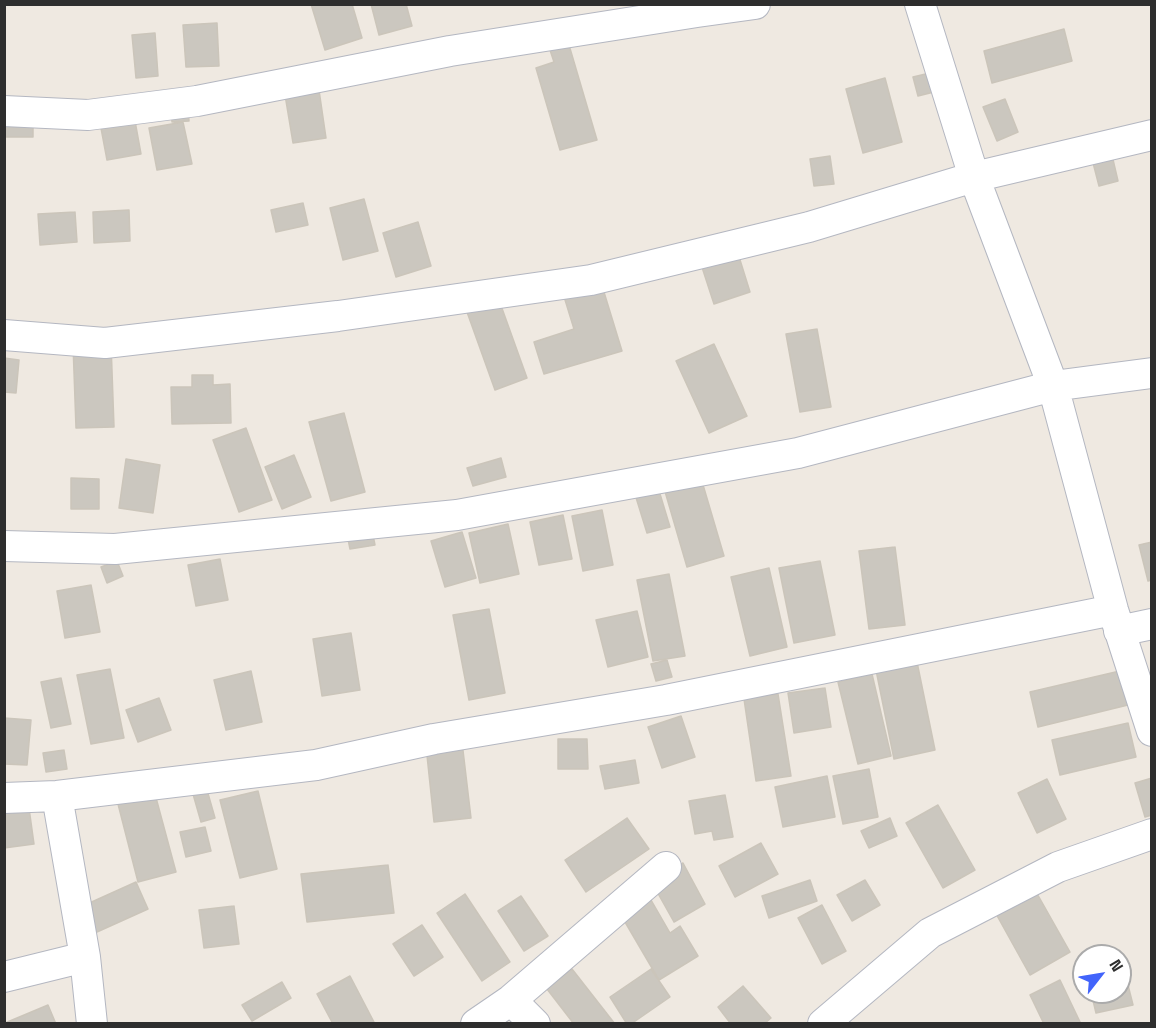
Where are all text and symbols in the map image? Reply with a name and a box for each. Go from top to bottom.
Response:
north arrow [1072,944,1132,1004]
text: N [1104,955,1128,976]

